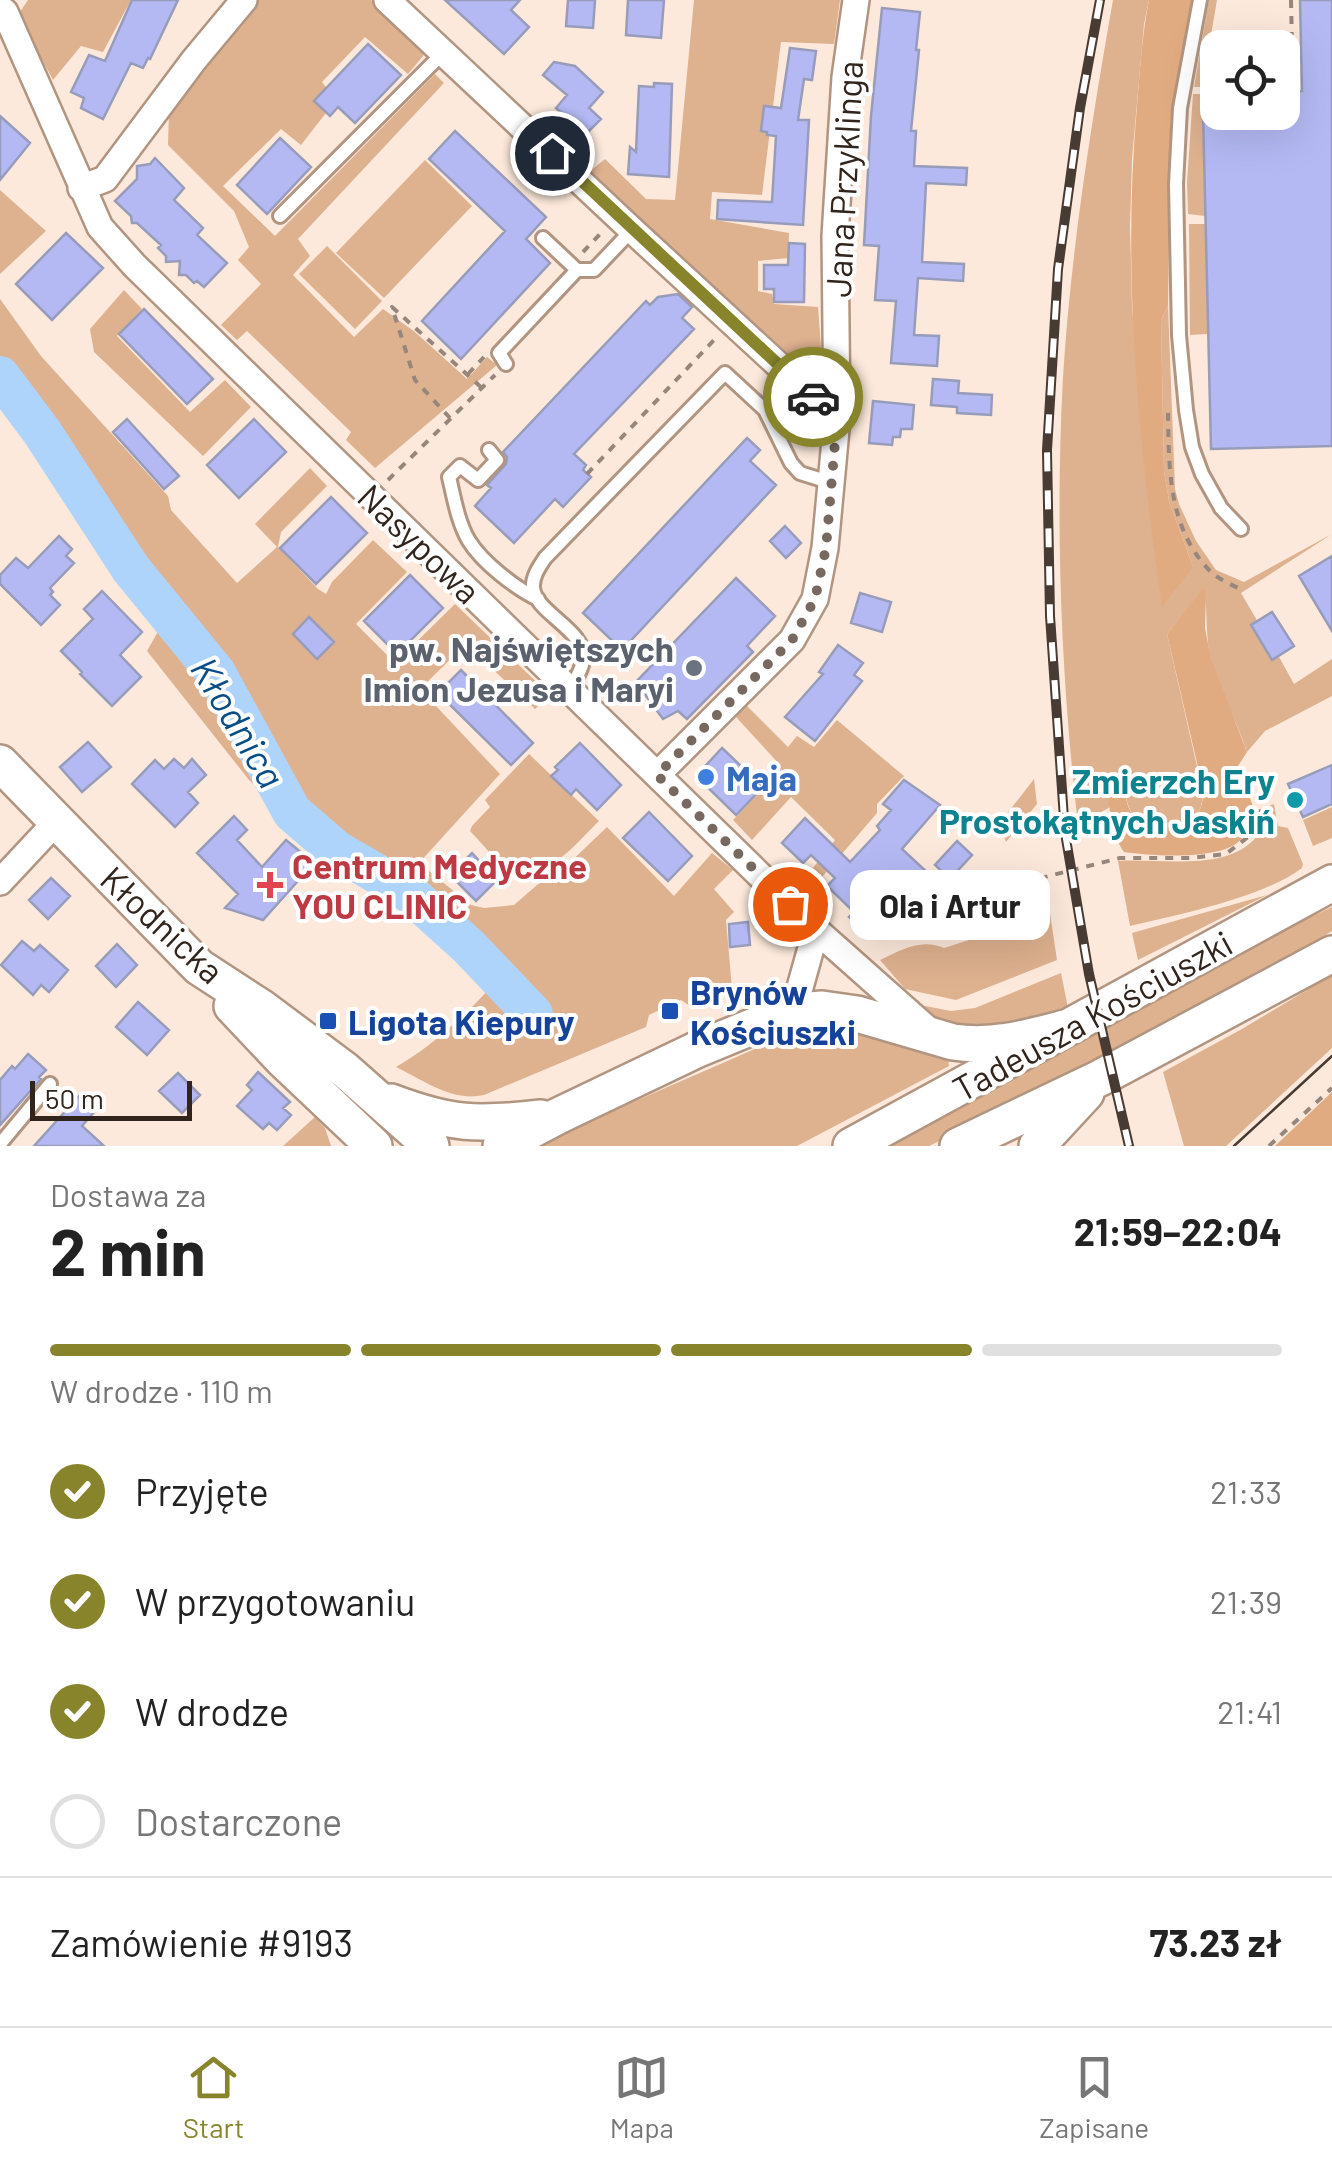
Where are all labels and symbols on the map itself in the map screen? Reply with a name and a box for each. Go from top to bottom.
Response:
street label: Jana Przyklinga [816,60,870,298]
pin [510,111,595,196]
courier [763,347,863,447]
street label: Nasypowa [350,475,490,611]
place label: pw. Najświętszych Imion Jezusa i Maryi [363,627,674,709]
water label: Kłodnica [182,648,296,796]
marker: pw. Najświętszych Imion Jezusa i Maryi [683,657,705,679]
place label: Maja [726,756,797,798]
place label: Zmierzch Ery Prostokątnych Jaskiń [939,759,1275,841]
marker: Maja [695,766,717,788]
marker: Zmierzch Ery Prostokątnych Jaskiń [1284,789,1306,811]
place label: Centrum Medyczne YOU CLINIC [292,844,587,926]
street label: Kłodnicka [93,857,233,991]
pin [748,862,833,947]
callout: Ola i Artur [850,869,1050,939]
marker: Centrum Medyczne YOU CLINIC [257,872,283,898]
street label: Tadeusza Kościuszki [945,921,1239,1109]
place label: Brynów Kościuszki [690,970,856,1052]
place label: Ligota Kiepury [348,1000,575,1042]
marker: Brynów Kościuszki [659,1000,681,1022]
marker: Ligota Kiepury [317,1010,339,1032]
scale bar [30,1076,192,1120]

